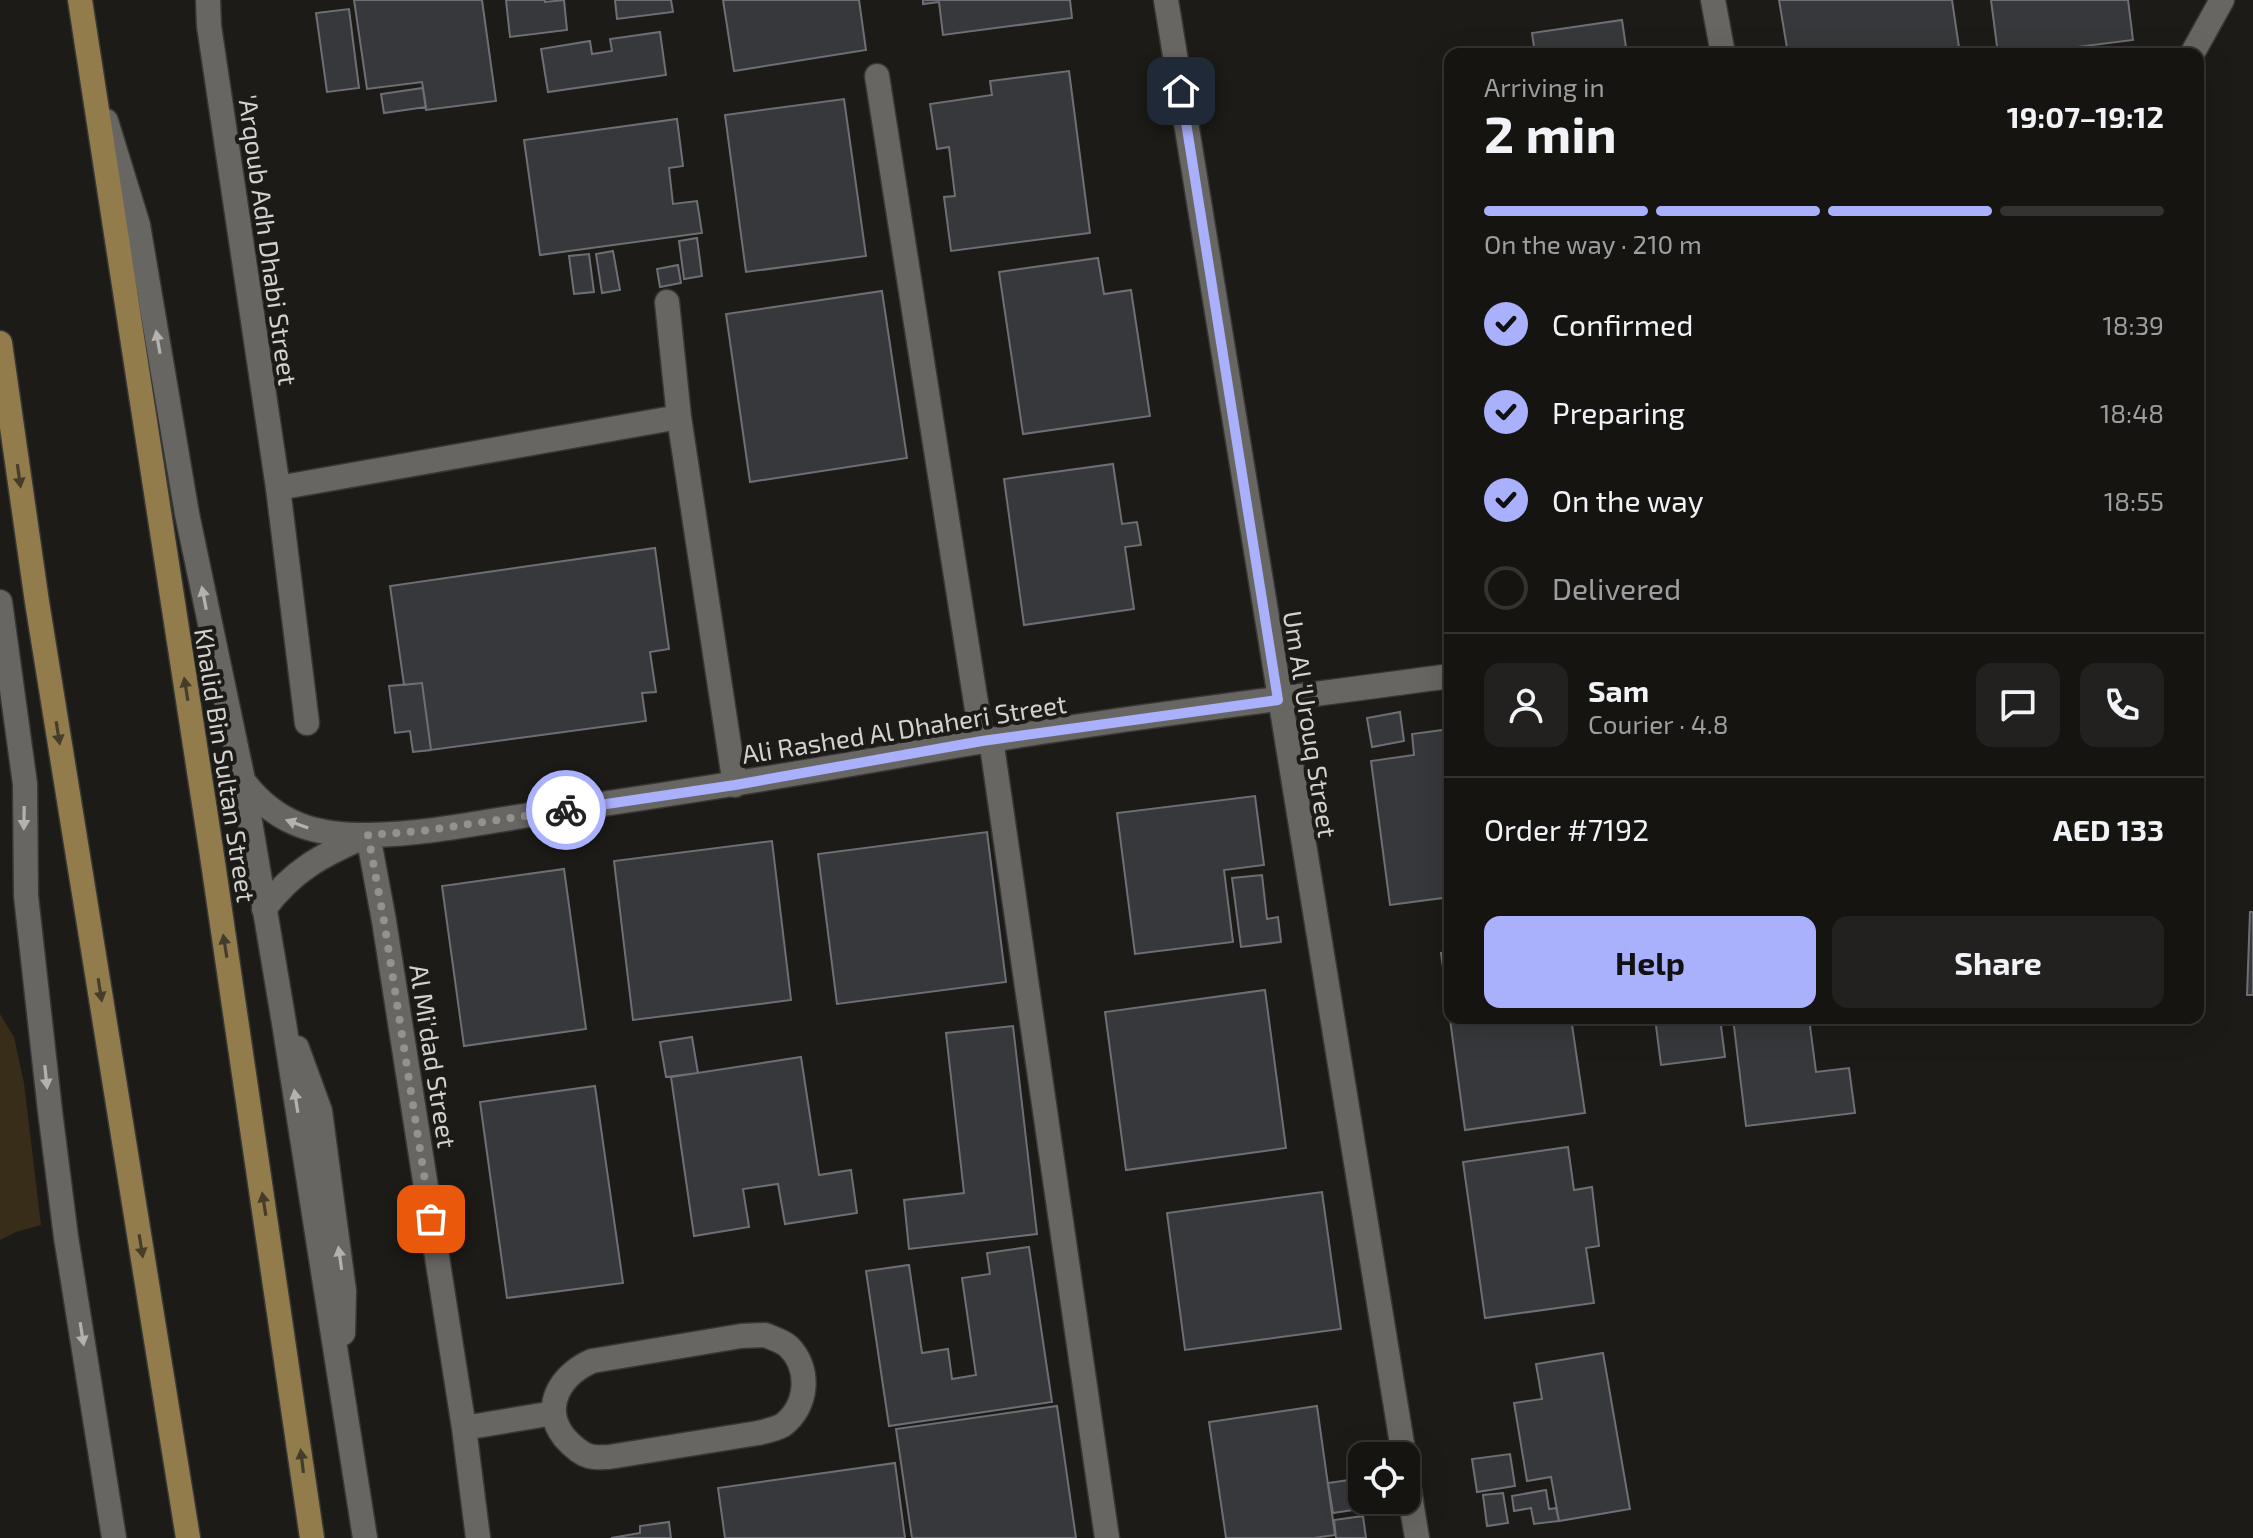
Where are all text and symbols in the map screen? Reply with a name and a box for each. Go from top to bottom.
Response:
pin [1147,57,1215,125]
icon: home [1159,69,1203,113]
text: Arriving in [1484,71,1605,102]
street label: 'Arqoub Adh Dhabi Street [233,93,305,387]
text: 19:07–19:12 [2007,98,2164,134]
text: 2 min [1484,101,1617,163]
text: On the way · 210 m [1484,228,1702,259]
icon: check [1484,302,1528,346]
text: Confirmed [1552,306,1693,342]
text: 18:39 [2102,309,2164,340]
one-way arrow [151,329,163,354]
icon: check [1484,390,1528,434]
text: Preparing [1552,394,1685,430]
text: 18:48 [2100,397,2164,428]
one-way arrow [13,464,26,489]
icon: check [1484,478,1528,522]
text: On the way [1552,482,1704,518]
text: 18:55 [2104,485,2164,516]
text: Delivered [1552,570,1681,606]
one-way arrow [197,585,210,610]
street label: Um Al 'Urouq Street [1278,608,1344,840]
street label: Khalid Bin Sultan Street [189,626,263,904]
button: person [1484,663,1568,747]
button: chat [1976,663,2060,747]
button: phone [2080,663,2164,747]
text: Sam [1588,672,1649,708]
one-way arrow [179,676,192,701]
street label: Ali Rashed Al Dhaheri Street [739,687,1069,769]
text: Courier · 4.8 [1588,708,1729,739]
one-way arrow [52,721,65,746]
courier [526,770,606,850]
icon: bike [544,788,588,832]
one-way arrow [17,806,30,831]
text: Order #7192 [1484,811,1649,847]
text: AED 133 [2053,811,2164,847]
one-way arrow [285,817,309,830]
button: Help [1484,916,1816,1008]
button: Share [1832,916,2164,1008]
one-way arrow [218,934,231,959]
street label: Al Mi'dad Street [404,962,464,1150]
one-way arrow [94,978,106,1003]
one-way arrow [40,1065,53,1090]
one-way arrow [289,1089,302,1114]
pin [397,1185,465,1253]
one-way arrow [257,1191,270,1216]
icon: bag [409,1197,453,1241]
one-way arrow [135,1234,148,1259]
one-way arrow [333,1245,346,1270]
one-way arrow [76,1322,89,1347]
map controls [1348,1442,1420,1514]
button: locate [1348,1442,1420,1514]
one-way arrow [296,1448,309,1473]

